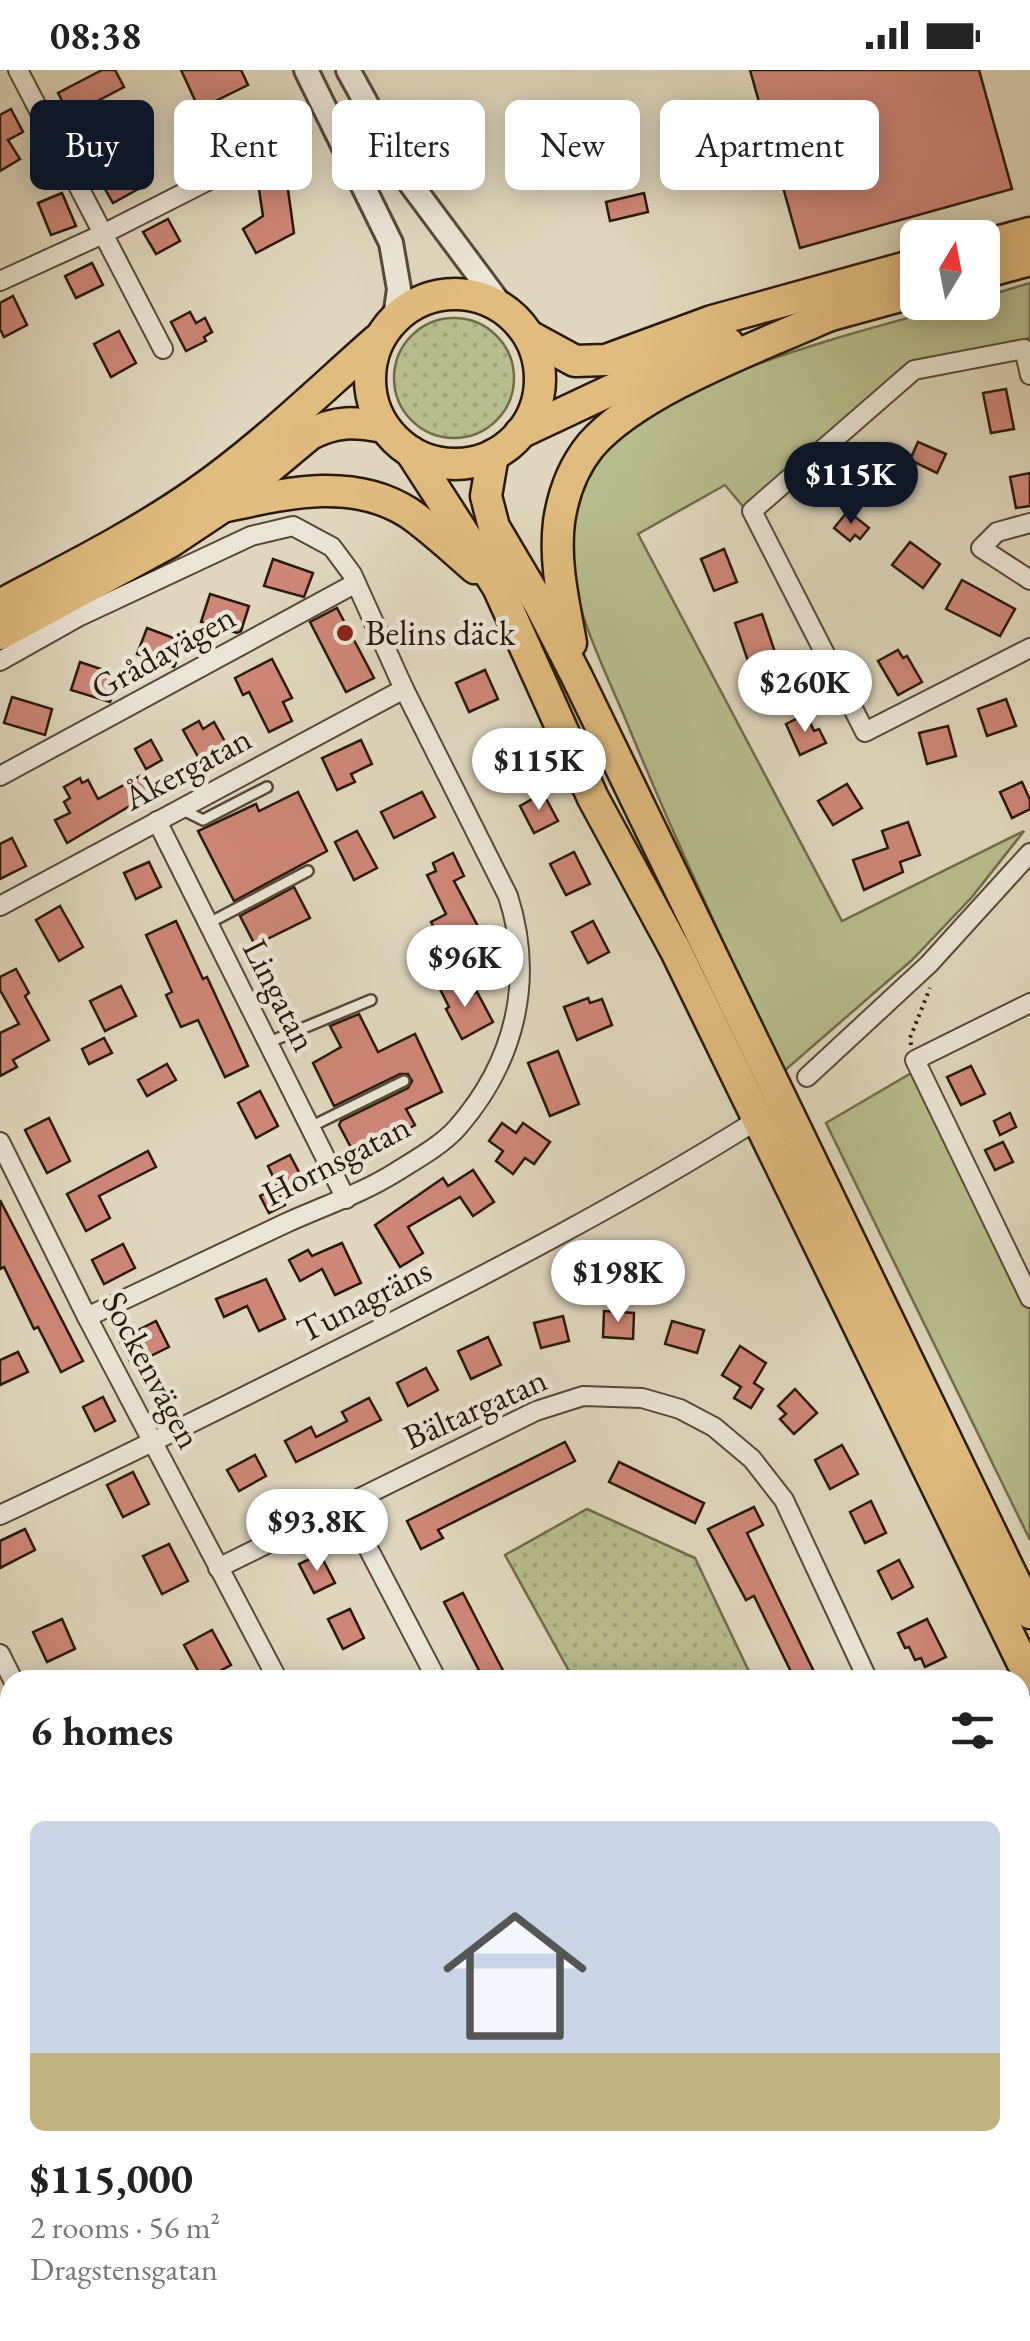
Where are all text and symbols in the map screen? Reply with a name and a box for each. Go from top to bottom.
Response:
text: 08:38 [50,11,141,60]
chip: Buy [30,100,154,190]
chip: Rent [174,100,312,190]
chip: Filters [332,100,485,190]
chip: New [505,100,640,190]
chip: Apartment [660,100,879,190]
north arrow [900,220,1000,320]
map controls [900,220,1000,320]
pin: $115K [781,442,921,527]
text: $115K [806,453,896,495]
street label: Grådavägen [83,594,243,710]
place label: Belins däck [365,610,516,655]
marker: Belins däck [334,622,356,644]
pin: $260K [735,650,875,735]
text: $260K [760,661,850,703]
street label: Åkergatan [114,715,259,820]
pin: $115K [469,728,609,813]
text: $115K [494,739,584,781]
pin: $96K [406,925,524,1010]
street label: Lingatan [233,931,328,1059]
text: $96K [428,936,502,978]
street label: Hornsgatan [254,1103,417,1216]
pin: $198K [548,1240,688,1325]
street label: Tunagräns [289,1247,439,1353]
text: $198K [573,1251,663,1293]
street label: Sockenvägen [92,1283,213,1456]
street label: Bältargatan [396,1356,553,1459]
pin: $93.8K [236,1489,398,1574]
text: $93.8K [268,1500,366,1542]
text: 6 homes [30,1703,173,1758]
icon: filters [945,1703,1000,1758]
icon: home [425,1886,605,2066]
text: $115,000 [30,2151,193,2206]
text: 2 rooms · 56 m² [30,2206,220,2248]
text: Dragstensgatan [30,2248,218,2290]

